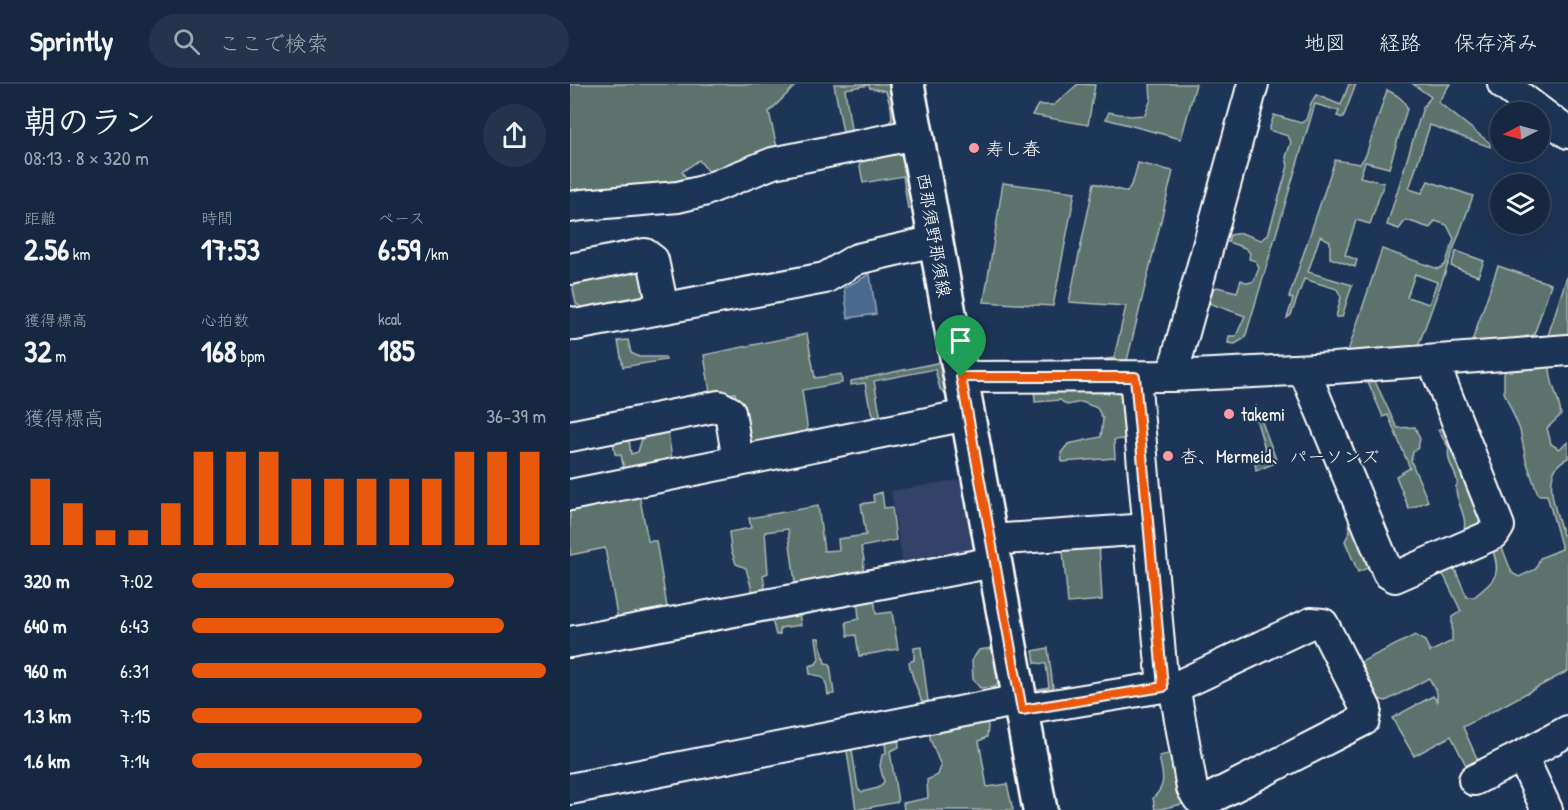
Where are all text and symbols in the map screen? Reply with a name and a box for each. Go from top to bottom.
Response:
search box [149,14,569,68]
text: Sprintly [30,22,113,60]
icon: search [170,25,203,58]
text: ここで検索 [218,28,328,58]
text: 地図 [1304,28,1346,57]
text: 経路 [1379,28,1421,57]
text: 保存済み [1454,28,1538,57]
text: 朝のラン [24,99,156,143]
north arrow [1490,102,1550,162]
map controls [1490,102,1550,234]
button: share [483,104,546,167]
place label: 寿し春 [986,136,1040,161]
marker: 寿し春 [967,141,981,155]
text: 08:13 · 8 × 320 m [24,144,149,171]
street label: 西那須野那須線 [911,171,957,299]
button: layers [1490,174,1550,234]
text: 距離 [24,207,56,229]
text: 時間 [201,207,233,229]
text: ペース [378,207,425,229]
text: 2.56 [24,229,69,269]
text: 17:53 [201,229,260,269]
text: 6:59 [378,229,421,269]
text: km [69,243,90,265]
text: /km [421,243,449,265]
text: kcal [378,308,401,330]
text: 獲得標高 [24,309,88,331]
text: 心拍数 [201,309,249,331]
pin [935,315,986,377]
icon: arrive [944,324,977,357]
text: 185 [378,330,415,370]
text: 32 [24,331,51,371]
text: 168 [201,331,237,371]
text: m [51,345,66,367]
text: bpm [237,345,265,367]
text: 36–39 m [486,402,546,429]
place label: takemi [1241,402,1285,427]
text: 獲得標高 [24,404,104,431]
marker: takemi [1222,407,1236,421]
place label: 杏、Mermeid、パーソンズ [1180,444,1379,469]
marker: 杏、Mermeid、パーソンズ [1161,449,1175,463]
text: 320 m [24,567,69,594]
text: 7:02 [120,567,153,594]
text: 640 m [24,612,67,639]
text: 6:43 [120,612,149,639]
text: 960 m [24,657,66,684]
text: 6:31 [120,657,149,684]
text: 1.3 km [24,702,71,729]
text: 7:15 [120,702,150,729]
text: 1.6 km [24,747,70,774]
text: 7:14 [120,747,149,774]

